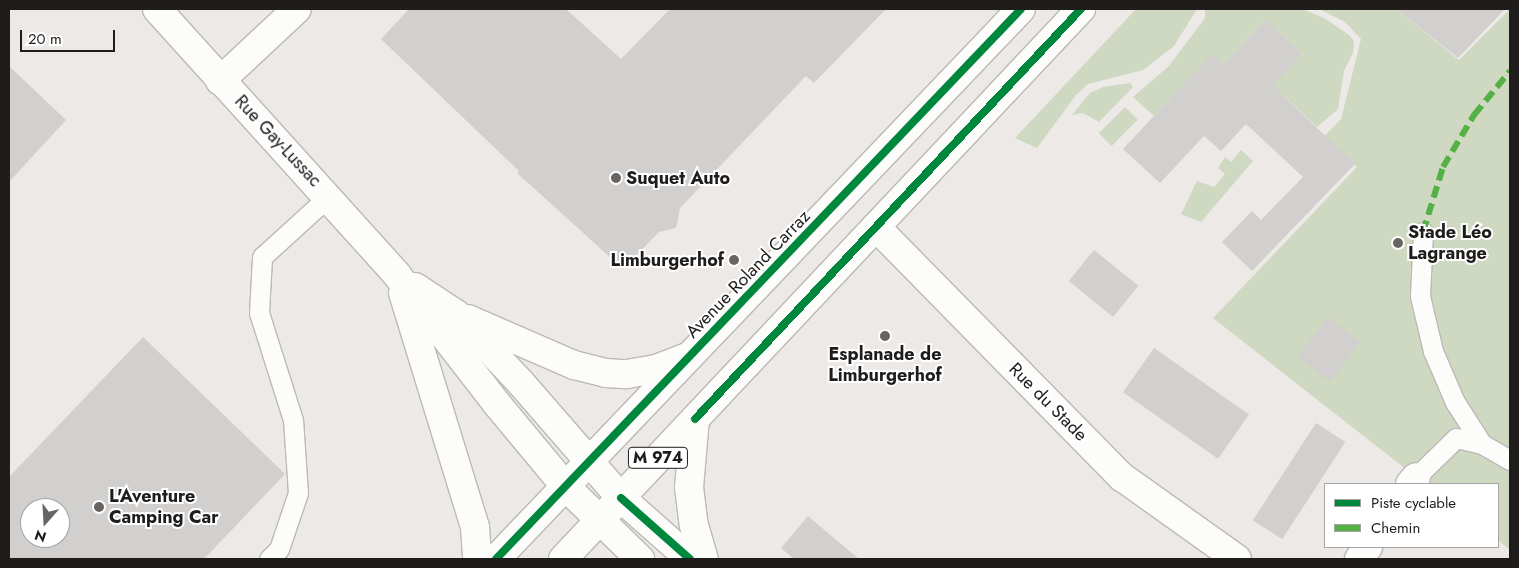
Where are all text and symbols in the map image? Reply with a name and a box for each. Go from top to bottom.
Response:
scale bar [22,20,118,52]
text: 20 m [28,28,62,50]
street label: Rue Gay-Lussac [230,91,326,191]
place label: Suquet Auto [626,167,730,189]
marker: Suquet Auto [610,172,622,184]
street label: Avenue Roland Carraz [681,206,815,342]
place label: Stade Léo Lagrange [1408,222,1492,264]
marker: Stade Léo Lagrange [1392,237,1404,249]
place label: Limburgerhof [610,249,724,271]
marker: Limburgerhof [728,254,740,266]
marker: Esplanade de Limburgerhof [879,330,891,342]
place label: Esplanade de Limburgerhof [828,344,942,386]
street label: Rue du Stade [1004,358,1092,446]
road number: M 974 [627,444,689,472]
legend [1324,483,1499,548]
place label: L'Aventure Camping Car [109,486,219,528]
text: Piste cyclable [1371,492,1456,514]
north arrow [20,498,70,548]
marker: L'Aventure Camping Car [93,501,105,513]
text: Chemin [1371,517,1420,539]
text: N [32,525,49,548]

